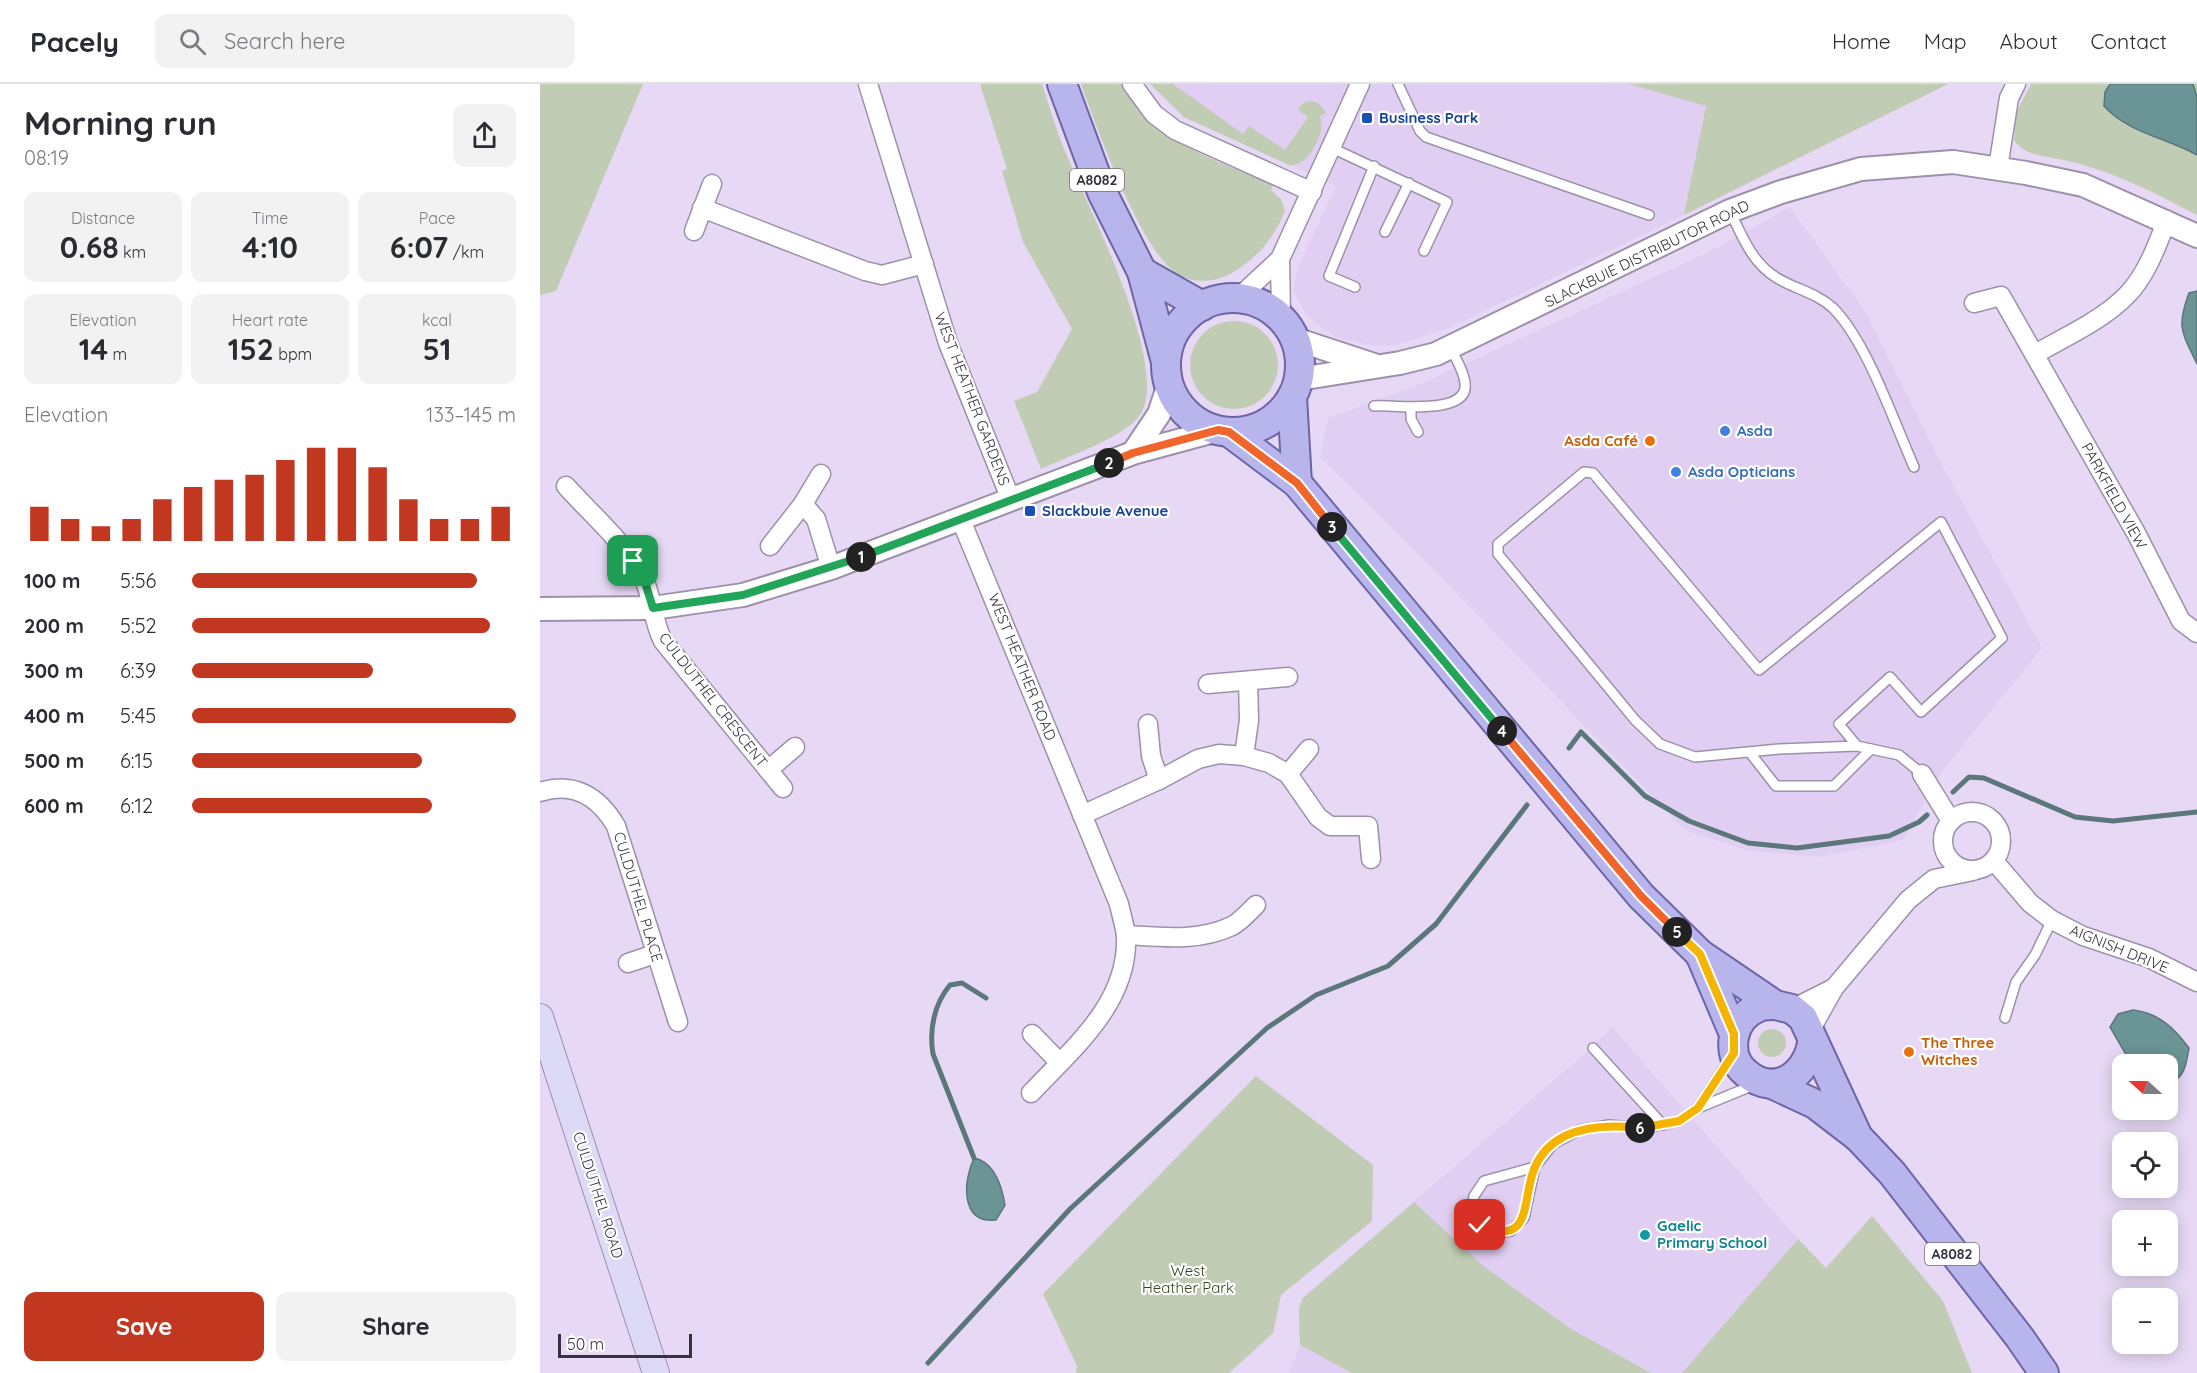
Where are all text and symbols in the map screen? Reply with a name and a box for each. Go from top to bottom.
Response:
search box [155,14,575,68]
text: Pacely [30,24,119,59]
icon: search [176,25,209,58]
text: Search here [224,27,345,55]
text: Home [1832,28,1891,54]
text: Map [1924,28,1967,54]
text: About [2000,28,2058,54]
text: Contact [2091,28,2167,54]
text: Morning run [24,102,217,143]
button: share [453,104,516,167]
place label: Business Park [1379,108,1478,127]
marker: Business Park [1360,111,1374,125]
text: 08:19 [24,145,69,170]
road number: A8082 [1070,169,1124,191]
street label: SLACKBUIE DISTRIBUTOR ROAD [1541,196,1752,311]
text: Distance [71,208,135,228]
text: Time [252,208,288,228]
text: Pace [419,208,455,228]
text: 0.68 [60,228,119,266]
text: 4:10 [242,228,298,266]
text: 6:07 [390,228,448,266]
text: km [119,242,146,262]
text: /km [448,242,484,262]
street label: WEST HEATHER GARDENS [931,309,1014,488]
text: Elevation [69,310,137,330]
text: Heart rate [232,310,308,330]
text: kcal [422,310,452,330]
text: 14 [79,330,108,368]
text: 152 [228,330,274,368]
text: 51 [423,330,451,368]
text: m [108,344,127,364]
text: bpm [274,344,312,364]
text: Elevation [24,402,108,427]
text: 133–145 m [426,402,516,427]
place label: Asda [1737,421,1773,440]
marker: Asda [1718,424,1732,438]
place label: Asda Café [1564,431,1638,450]
marker: Asda Café [1643,434,1657,448]
street label: PARKFIELD VIEW [2077,439,2152,553]
pin: 2 [1094,448,1124,478]
text: 2 [1104,453,1114,473]
place label: Asda Opticians [1688,462,1795,481]
marker: Asda Opticians [1669,465,1683,479]
place label: Slackbuie Avenue [1042,501,1169,520]
marker: Slackbuie Avenue [1023,504,1037,518]
pin: 3 [1317,512,1347,542]
text: 3 [1328,517,1336,537]
pin [607,535,658,586]
pin: 1 [846,542,876,572]
icon: arrive [616,544,649,577]
text: 1 [858,547,864,567]
text: 100 m [24,568,80,593]
text: 5:56 [120,568,156,593]
street label: WEST HEATHER ROAD [984,590,1061,743]
text: 200 m [24,613,84,638]
text: 5:52 [120,613,157,638]
street label: CULDUTHEL CRESCENT [655,629,772,771]
text: 300 m [24,658,83,683]
text: 6:39 [120,658,156,683]
text: 400 m [24,703,84,728]
text: 5:45 [120,703,156,728]
pin: 4 [1487,716,1517,746]
text: 4 [1497,721,1507,741]
text: 500 m [24,748,84,773]
text: 6:15 [120,748,153,773]
text: 600 m [24,793,84,818]
text: 6:12 [120,793,153,818]
street label: CULDUTHEL PLACE [610,829,667,964]
pin: 5 [1662,917,1692,947]
street label: AIGNISH DRIVE [2067,920,2171,977]
text: 5 [1672,922,1682,942]
place label: The Three Witches [1921,1033,1994,1069]
marker: The Three Witches [1902,1045,1916,1059]
north arrow [2112,1054,2178,1120]
map controls [2112,1054,2178,1354]
pin: 6 [1625,1113,1655,1143]
text: 6 [1636,1118,1644,1138]
street label: CULDUTHEL ROAD [569,1129,628,1261]
button: locate [2112,1132,2178,1198]
pin [1454,1199,1505,1250]
icon: check [1463,1208,1496,1241]
button: + [2112,1210,2178,1276]
place label: Gaelic Primary School [1657,1216,1767,1252]
marker: Gaelic Primary School [1638,1228,1652,1242]
road number: A8082 [1925,1243,1979,1265]
park label: West Heather Park [1142,1261,1234,1297]
button: − [2112,1288,2178,1354]
button: Save [24,1292,264,1361]
button: Share [276,1292,516,1361]
scale bar [558,1331,692,1358]
text: 50 m [567,1334,604,1354]

